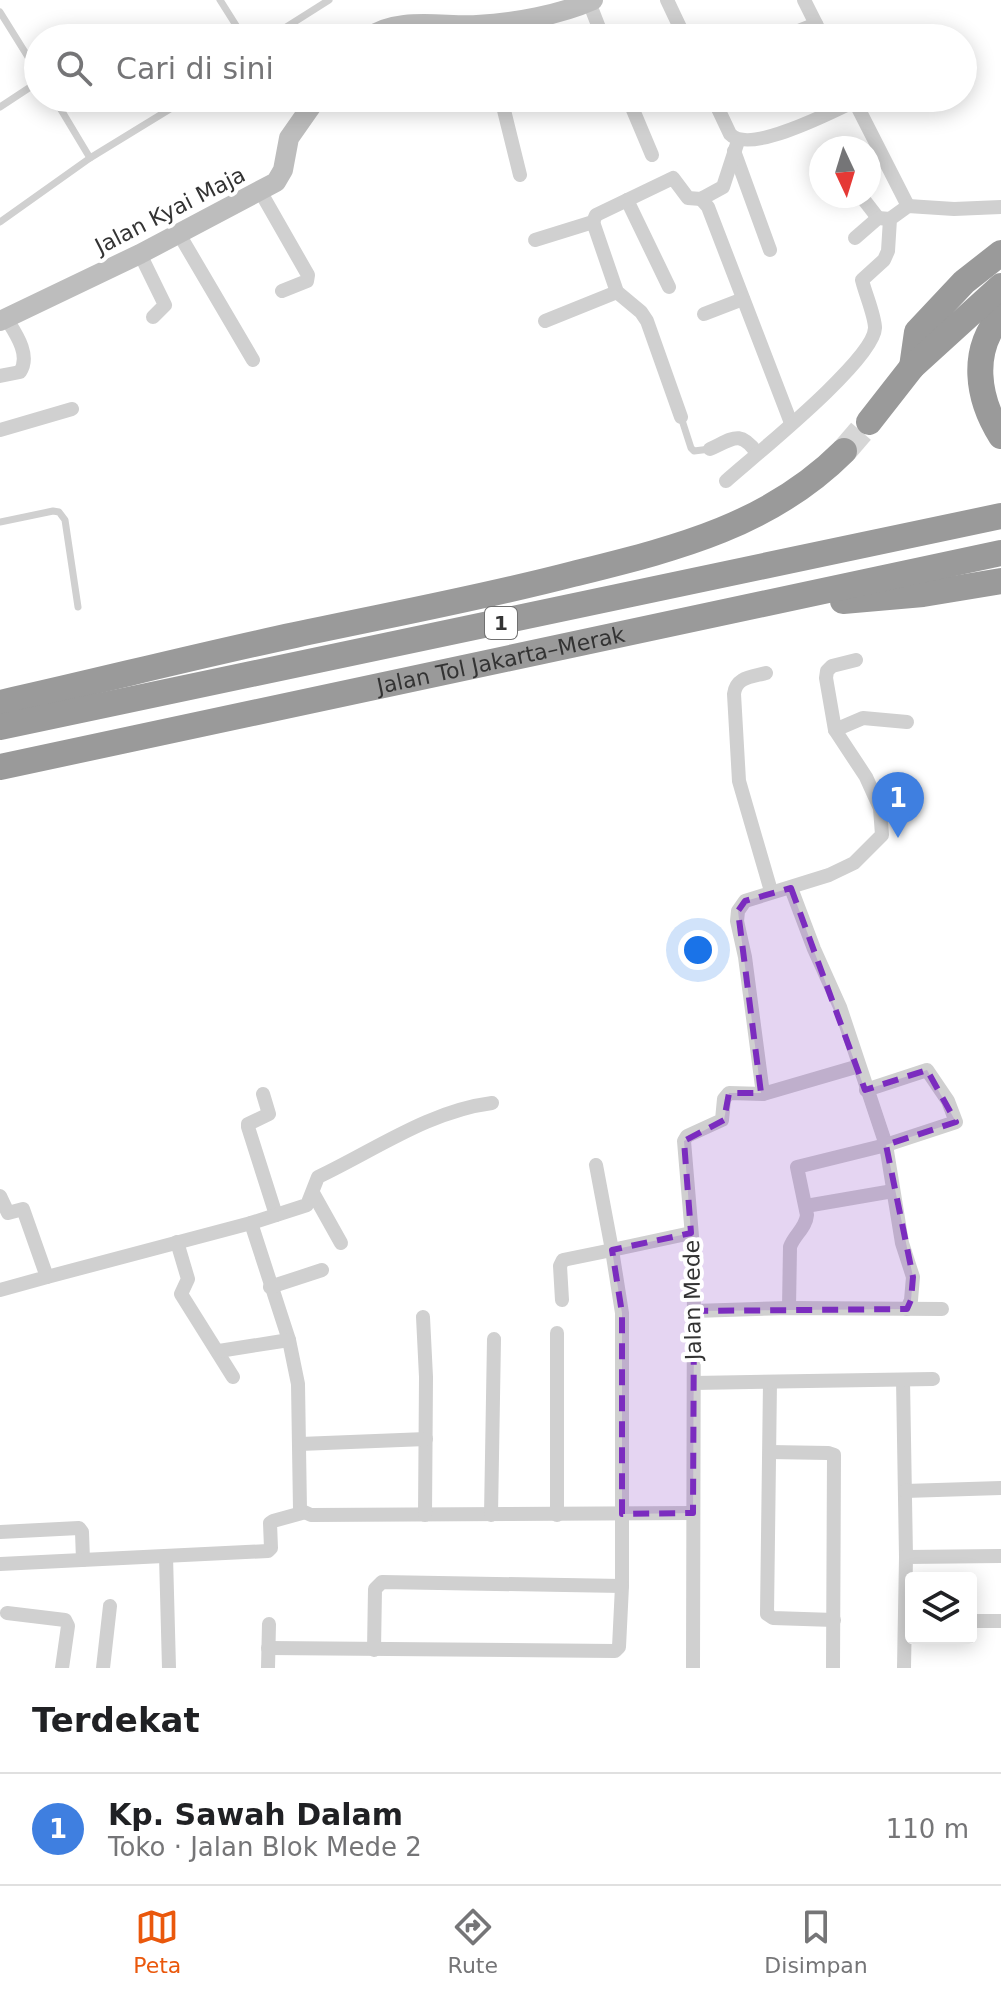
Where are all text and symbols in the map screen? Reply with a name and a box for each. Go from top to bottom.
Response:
search box [24,24,977,112]
icon: search [52,46,96,90]
text: Cari di sini [116,51,274,86]
north arrow [809,136,881,208]
street label: Jalan Kyai Maja [89,162,249,260]
road number: 1 [485,607,517,639]
street label: Jalan Tol Jakarta–Merak [373,622,627,700]
pin: 1 [872,772,924,838]
your location [678,930,718,970]
street label: Jalan Mede [679,1240,706,1362]
map controls [905,1572,977,1644]
button: layers [905,1572,977,1644]
text: Terdekat [32,1700,200,1740]
text: Kp. Sawah Dalam [108,1797,403,1832]
text: 1 [49,1814,67,1844]
text: 110 m [886,1814,969,1844]
text: Toko · Jalan Blok Mede 2 [108,1832,422,1862]
tab: Peta [133,1905,181,1978]
tab: Rute [448,1905,498,1978]
tab: Disimpan [764,1905,868,1978]

